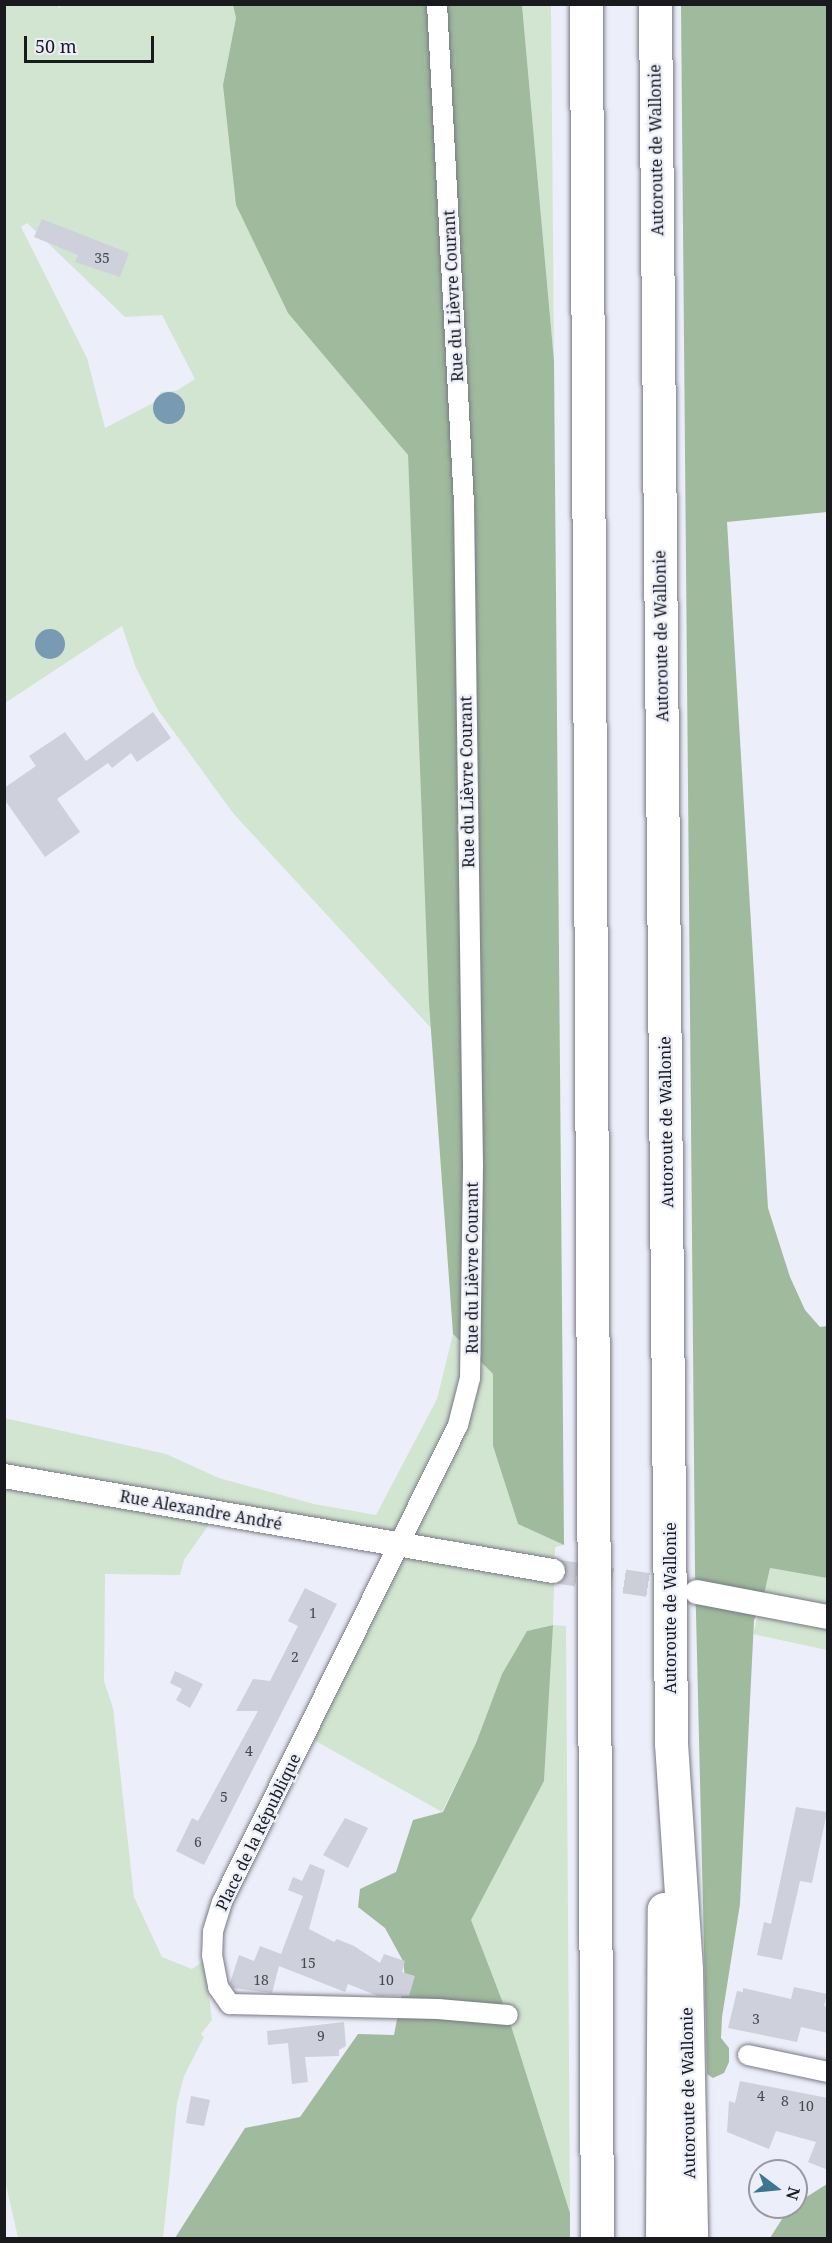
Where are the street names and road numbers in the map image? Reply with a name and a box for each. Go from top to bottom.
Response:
street label: Autoroute de Wallonie [645,64,667,236]
street label: Rue du Lièvre Courant [439,210,467,382]
street label: Autoroute de Wallonie [650,550,672,722]
street label: Rue du Lièvre Courant [456,696,478,868]
street label: Autoroute de Wallonie [655,1036,677,1208]
street label: Rue du Lièvre Courant [462,1182,482,1354]
street label: Rue Alexandre André [118,1486,284,1534]
street label: Autoroute de Wallonie [660,1522,680,1694]
street label: Place de la République [212,1750,304,1914]
street label: Autoroute de Wallonie [677,2007,699,2179]

